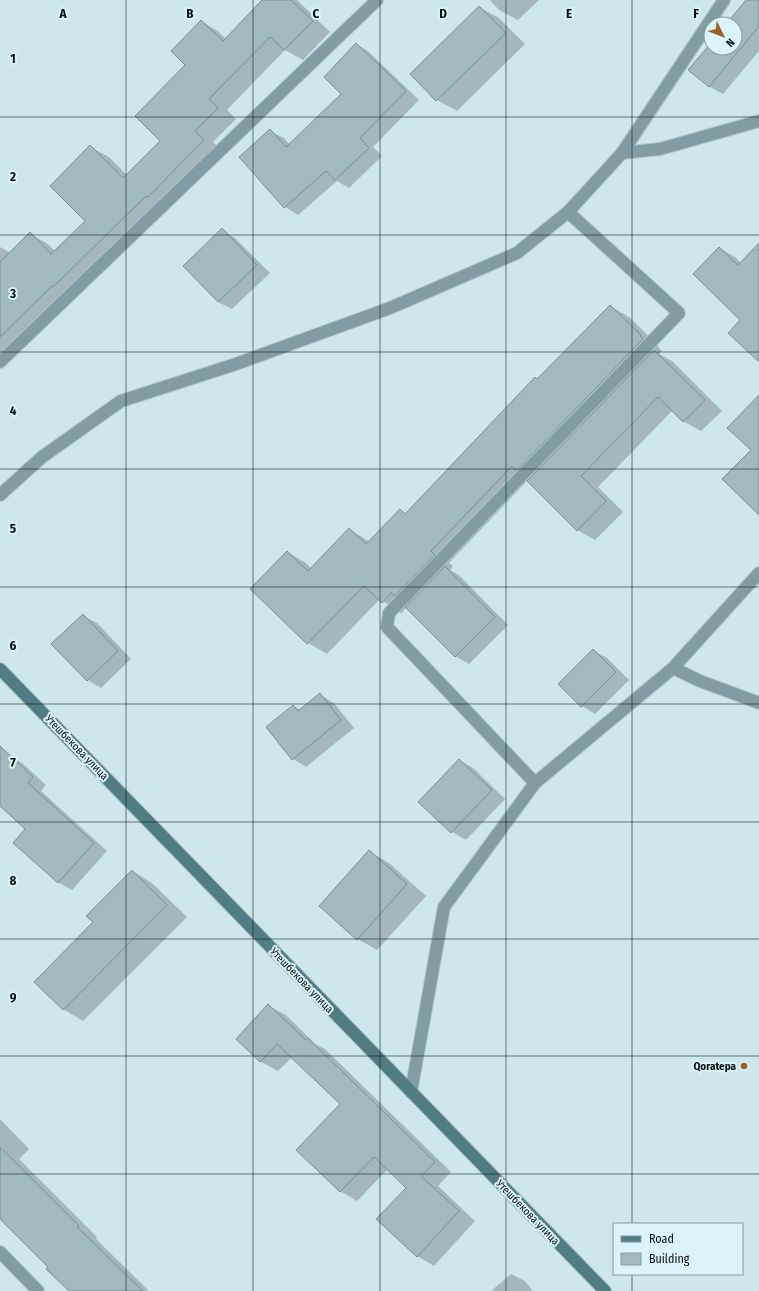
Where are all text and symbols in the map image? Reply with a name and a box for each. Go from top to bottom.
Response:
text: A [58,6,67,21]
text: B [186,6,194,21]
text: C [313,6,320,21]
text: D [439,6,447,21]
text: E [566,6,572,21]
text: F [693,6,699,21]
north arrow [703,16,743,56]
text: N [723,36,737,49]
text: 1 [10,51,16,66]
text: 2 [9,169,16,184]
text: 3 [9,286,16,301]
text: 4 [10,403,17,418]
text: 5 [10,521,16,536]
text: 6 [10,638,17,653]
street label: Утешбекова улица [42,711,111,783]
text: 7 [10,755,16,770]
text: 8 [10,873,17,888]
street label: Утешбекова улица [267,944,336,1016]
text: 9 [10,990,17,1005]
place label: Qoratepa [693,1060,737,1073]
marker: Qoratepa [739,1061,749,1071]
street label: Утешбекова улица [493,1176,562,1248]
legend [613,1223,743,1275]
text: Road [649,1232,674,1246]
text: Building [649,1252,690,1266]

